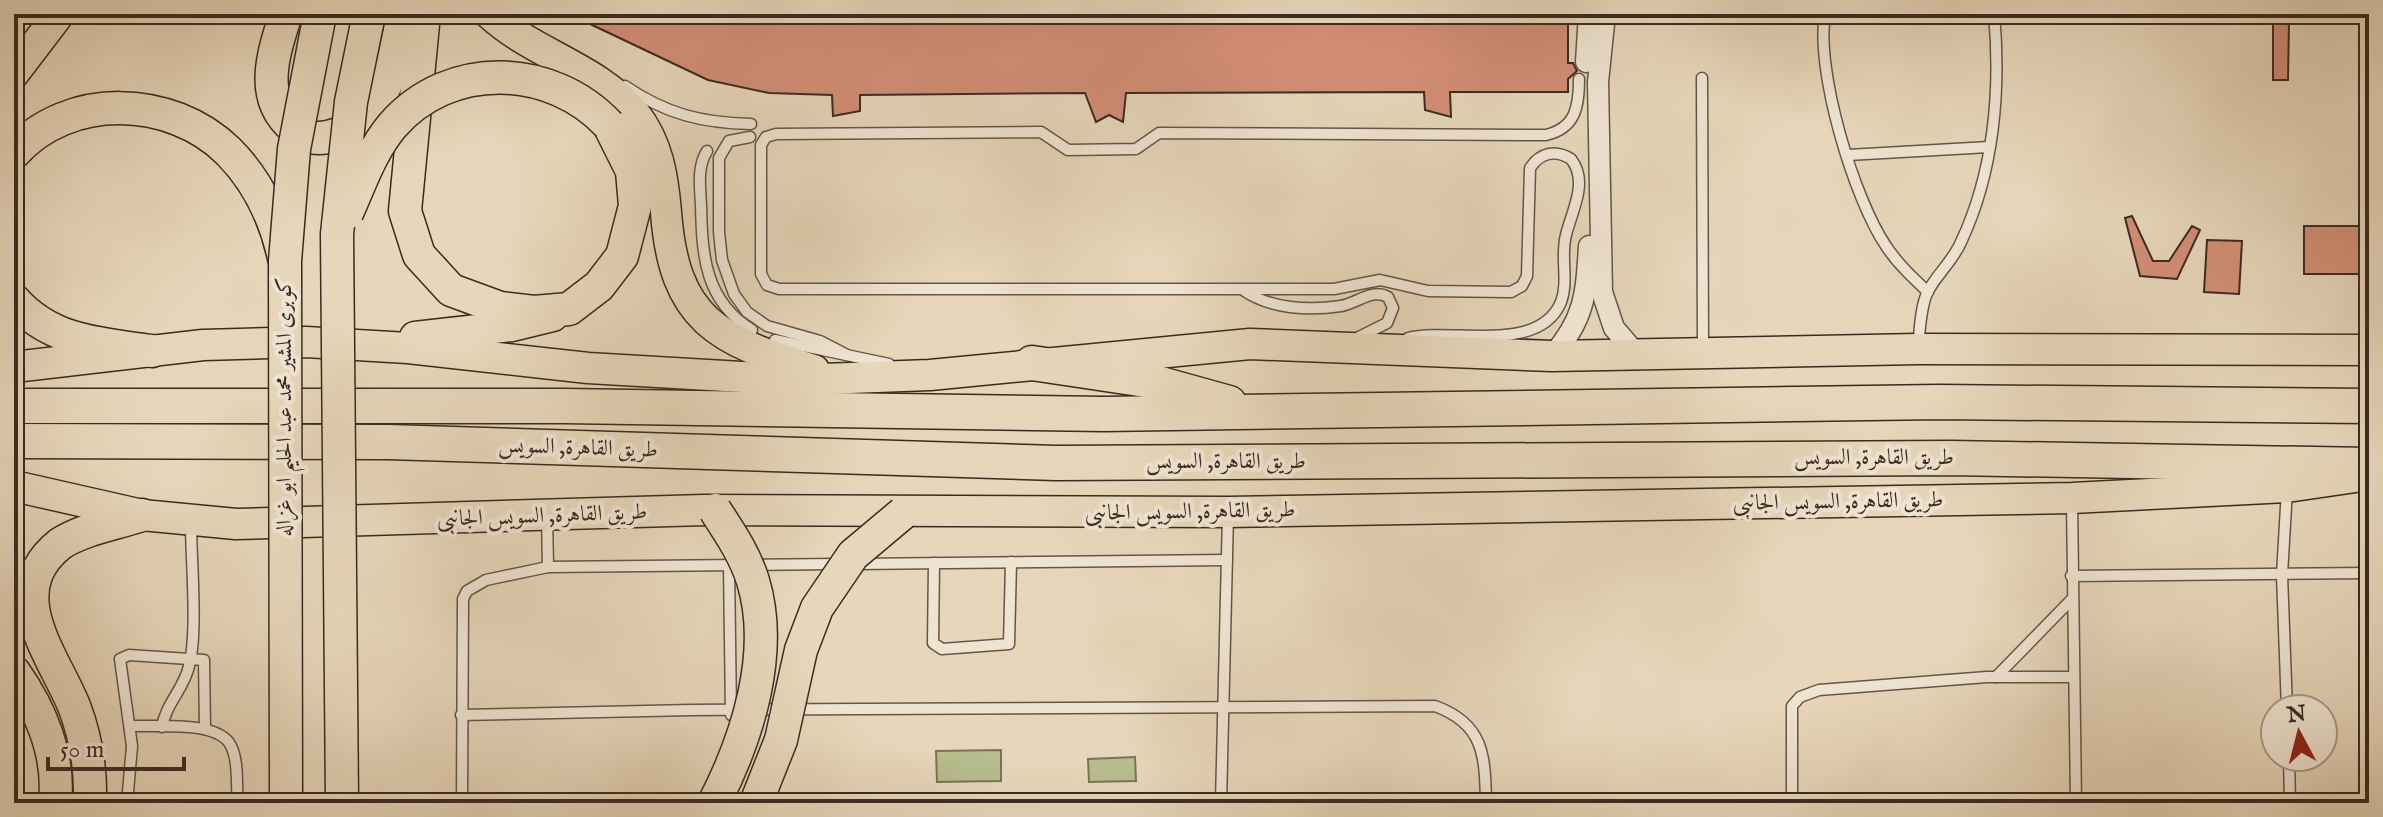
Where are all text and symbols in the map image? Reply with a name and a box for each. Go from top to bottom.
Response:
street label: كوبرى المشير محمد عبد الحليم ابو غزاله [271,277,305,537]
street label: طريق القاهرة, السويس [498,431,658,465]
street label: طريق القاهرة, السويس [1794,444,1954,472]
street label: طريق القاهرة, السويس [1146,448,1306,476]
street label: طريق القاهرة, السويس الجانبى [1732,486,1944,519]
street label: طريق القاهرة, السويس الجانبى [1084,496,1296,529]
street label: طريق القاهرة, السويس الجانبى [436,498,648,535]
north arrow [2259,693,2339,773]
text: N [2285,700,2308,730]
scale bar [48,721,184,771]
text: 50 m [60,735,104,766]

